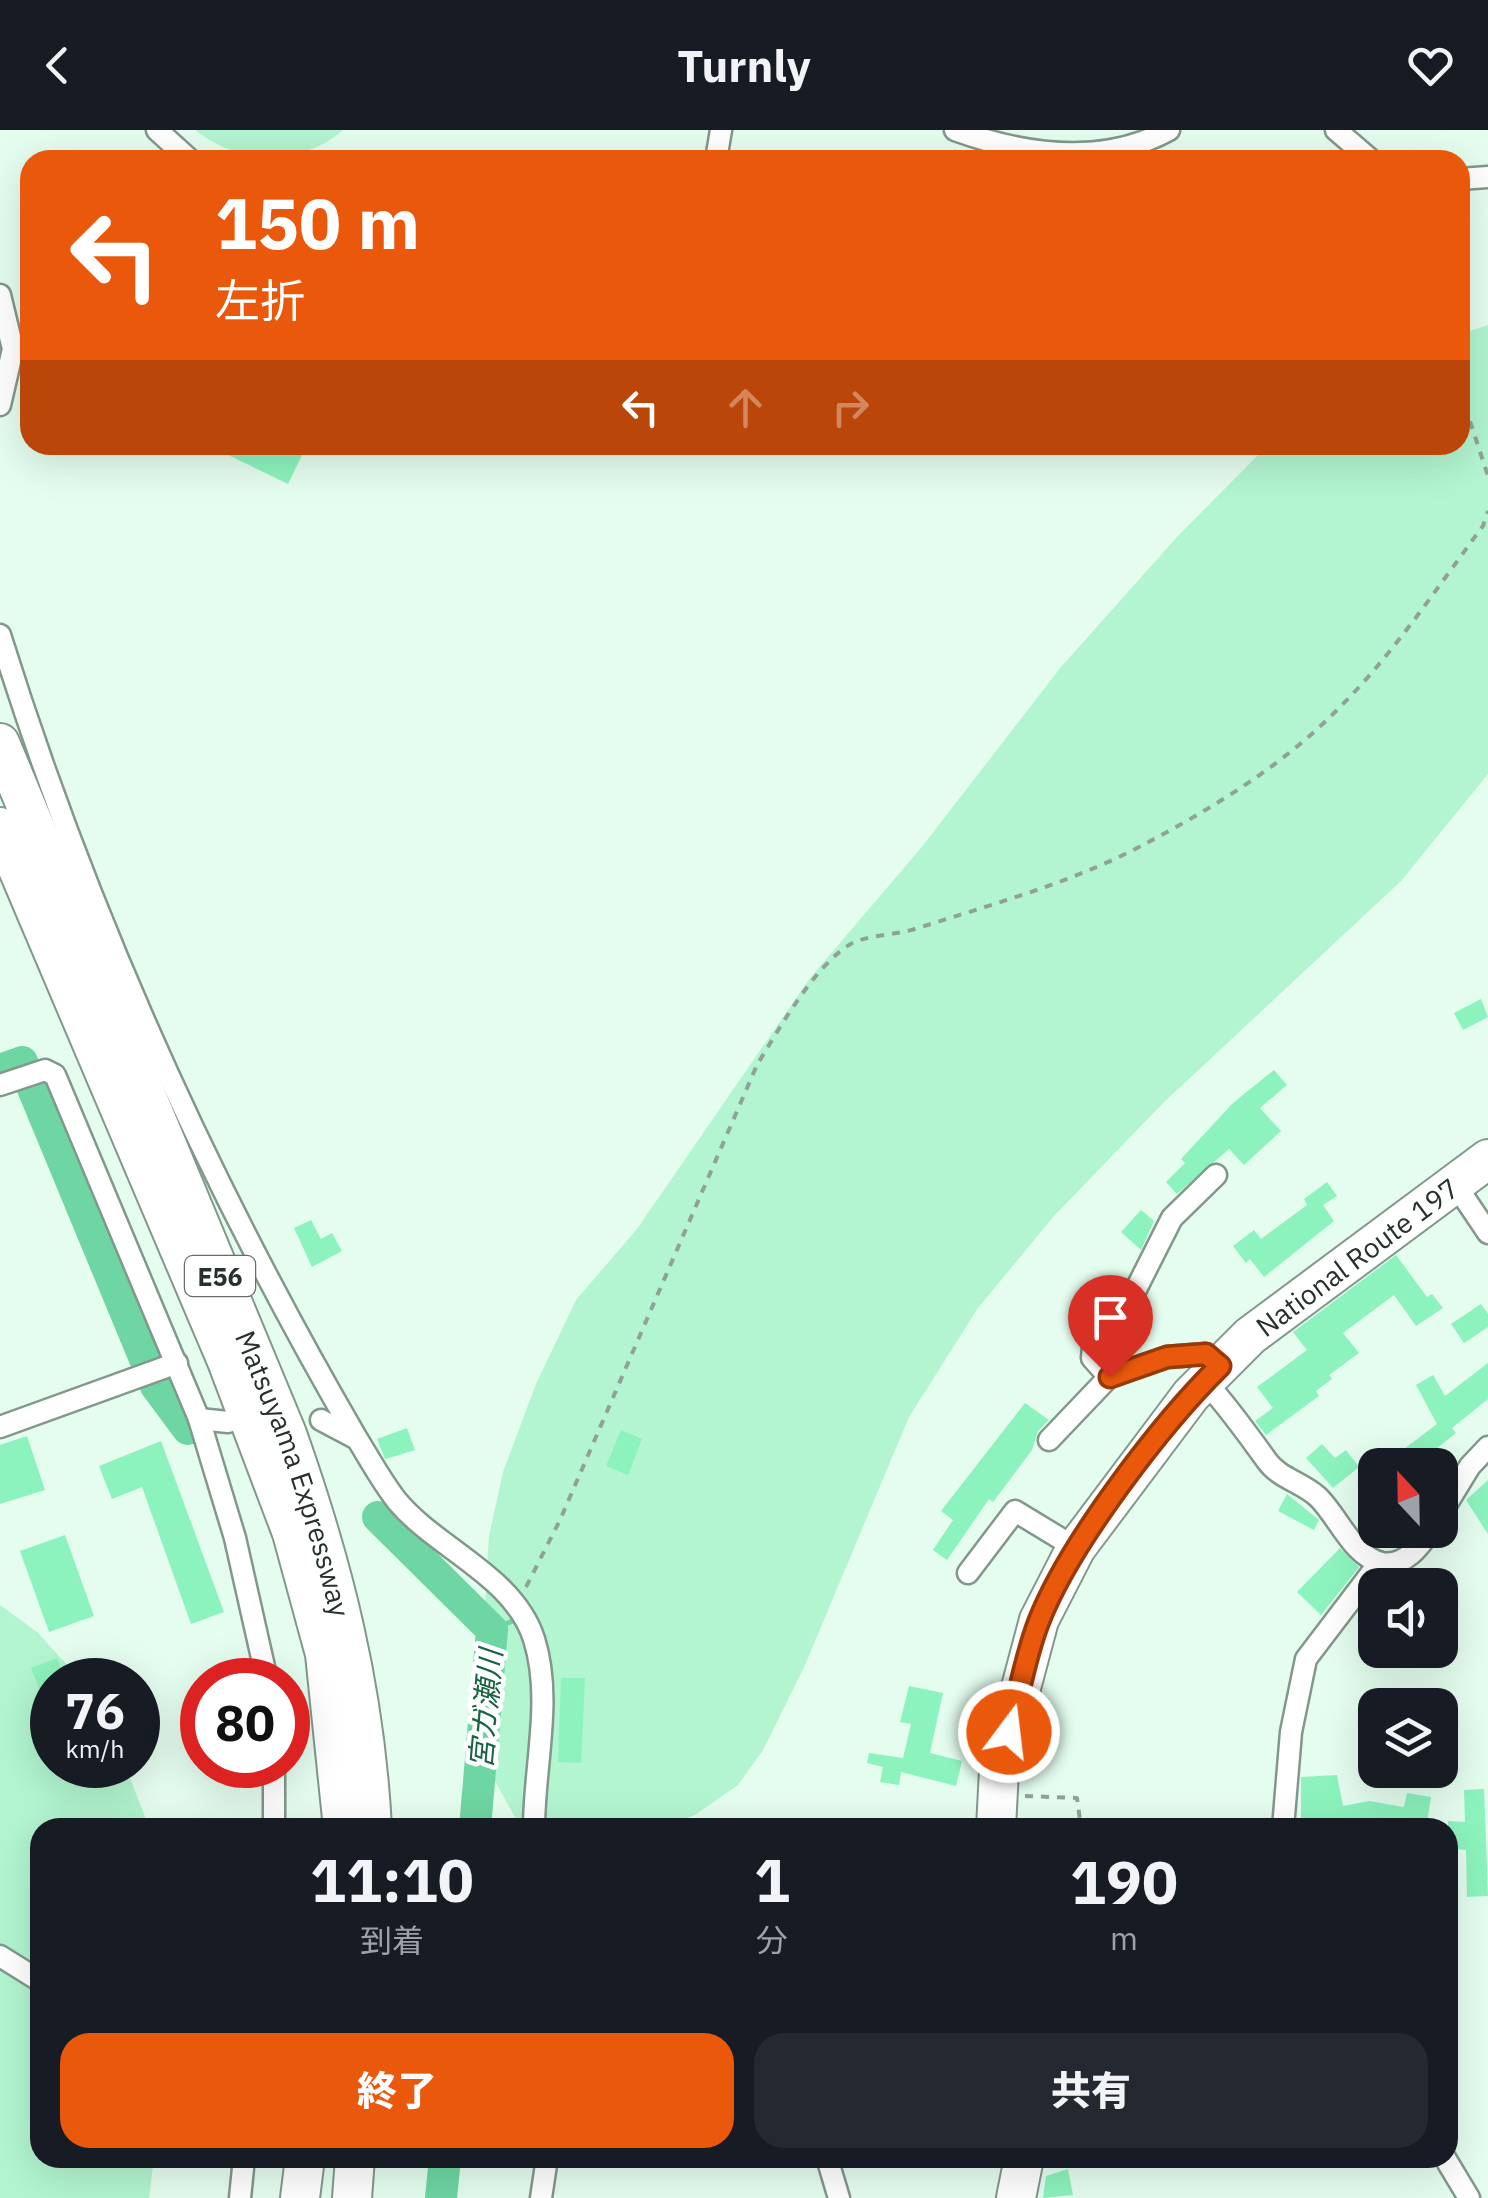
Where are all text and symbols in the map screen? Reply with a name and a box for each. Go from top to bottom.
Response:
text: Turnly [677,36,811,94]
icon: back [30,38,85,93]
icon: heart [1403,38,1458,93]
text: 150 m [215,177,420,268]
icon: left [50,190,180,320]
text: 左折 [215,271,305,329]
icon: left [613,380,668,435]
icon: ahead [718,380,773,435]
icon: right [823,380,878,435]
street label: National Route 197 [1248,1169,1465,1344]
road number: E56 [185,1256,255,1296]
pin [1068,1275,1153,1378]
icon: arrive [1083,1290,1138,1345]
street label: Matsuyama Expressway [227,1325,359,1620]
north arrow [1358,1448,1458,1548]
map controls [1358,1448,1458,1788]
button: sound [1358,1568,1458,1668]
water label: 宮ガ瀬川 [460,1645,510,1770]
speed limit sign: 80 [180,1658,310,1788]
text: 76 [65,1678,125,1743]
position arrow [957,1680,1061,1784]
button: layers [1358,1688,1458,1788]
text: km/h [66,1732,124,1765]
text: 11:10 [310,1840,474,1919]
text: 1 [754,1840,790,1919]
text: 190 [1070,1842,1178,1921]
text: m [1110,1917,1138,1959]
text: 到着 [360,1919,424,1961]
text: 分 [756,1919,788,1961]
button: 終了 [60,2033,734,2148]
button: 共有 [754,2033,1428,2148]

